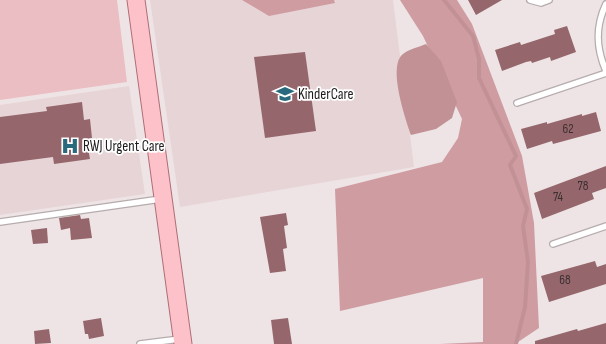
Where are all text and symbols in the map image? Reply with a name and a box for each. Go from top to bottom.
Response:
school or university icon: KinderCare [275,84,295,104]
place label: KinderCare [298,85,354,104]
house number: 62 [562,121,574,137]
hospital icon: RWJ Urgent Care [60,136,80,156]
place label: RWJ Urgent Care [83,137,165,156]
house number: 78 [578,178,589,194]
house number: 74 [553,189,564,205]
house number: 68 [559,272,571,288]

